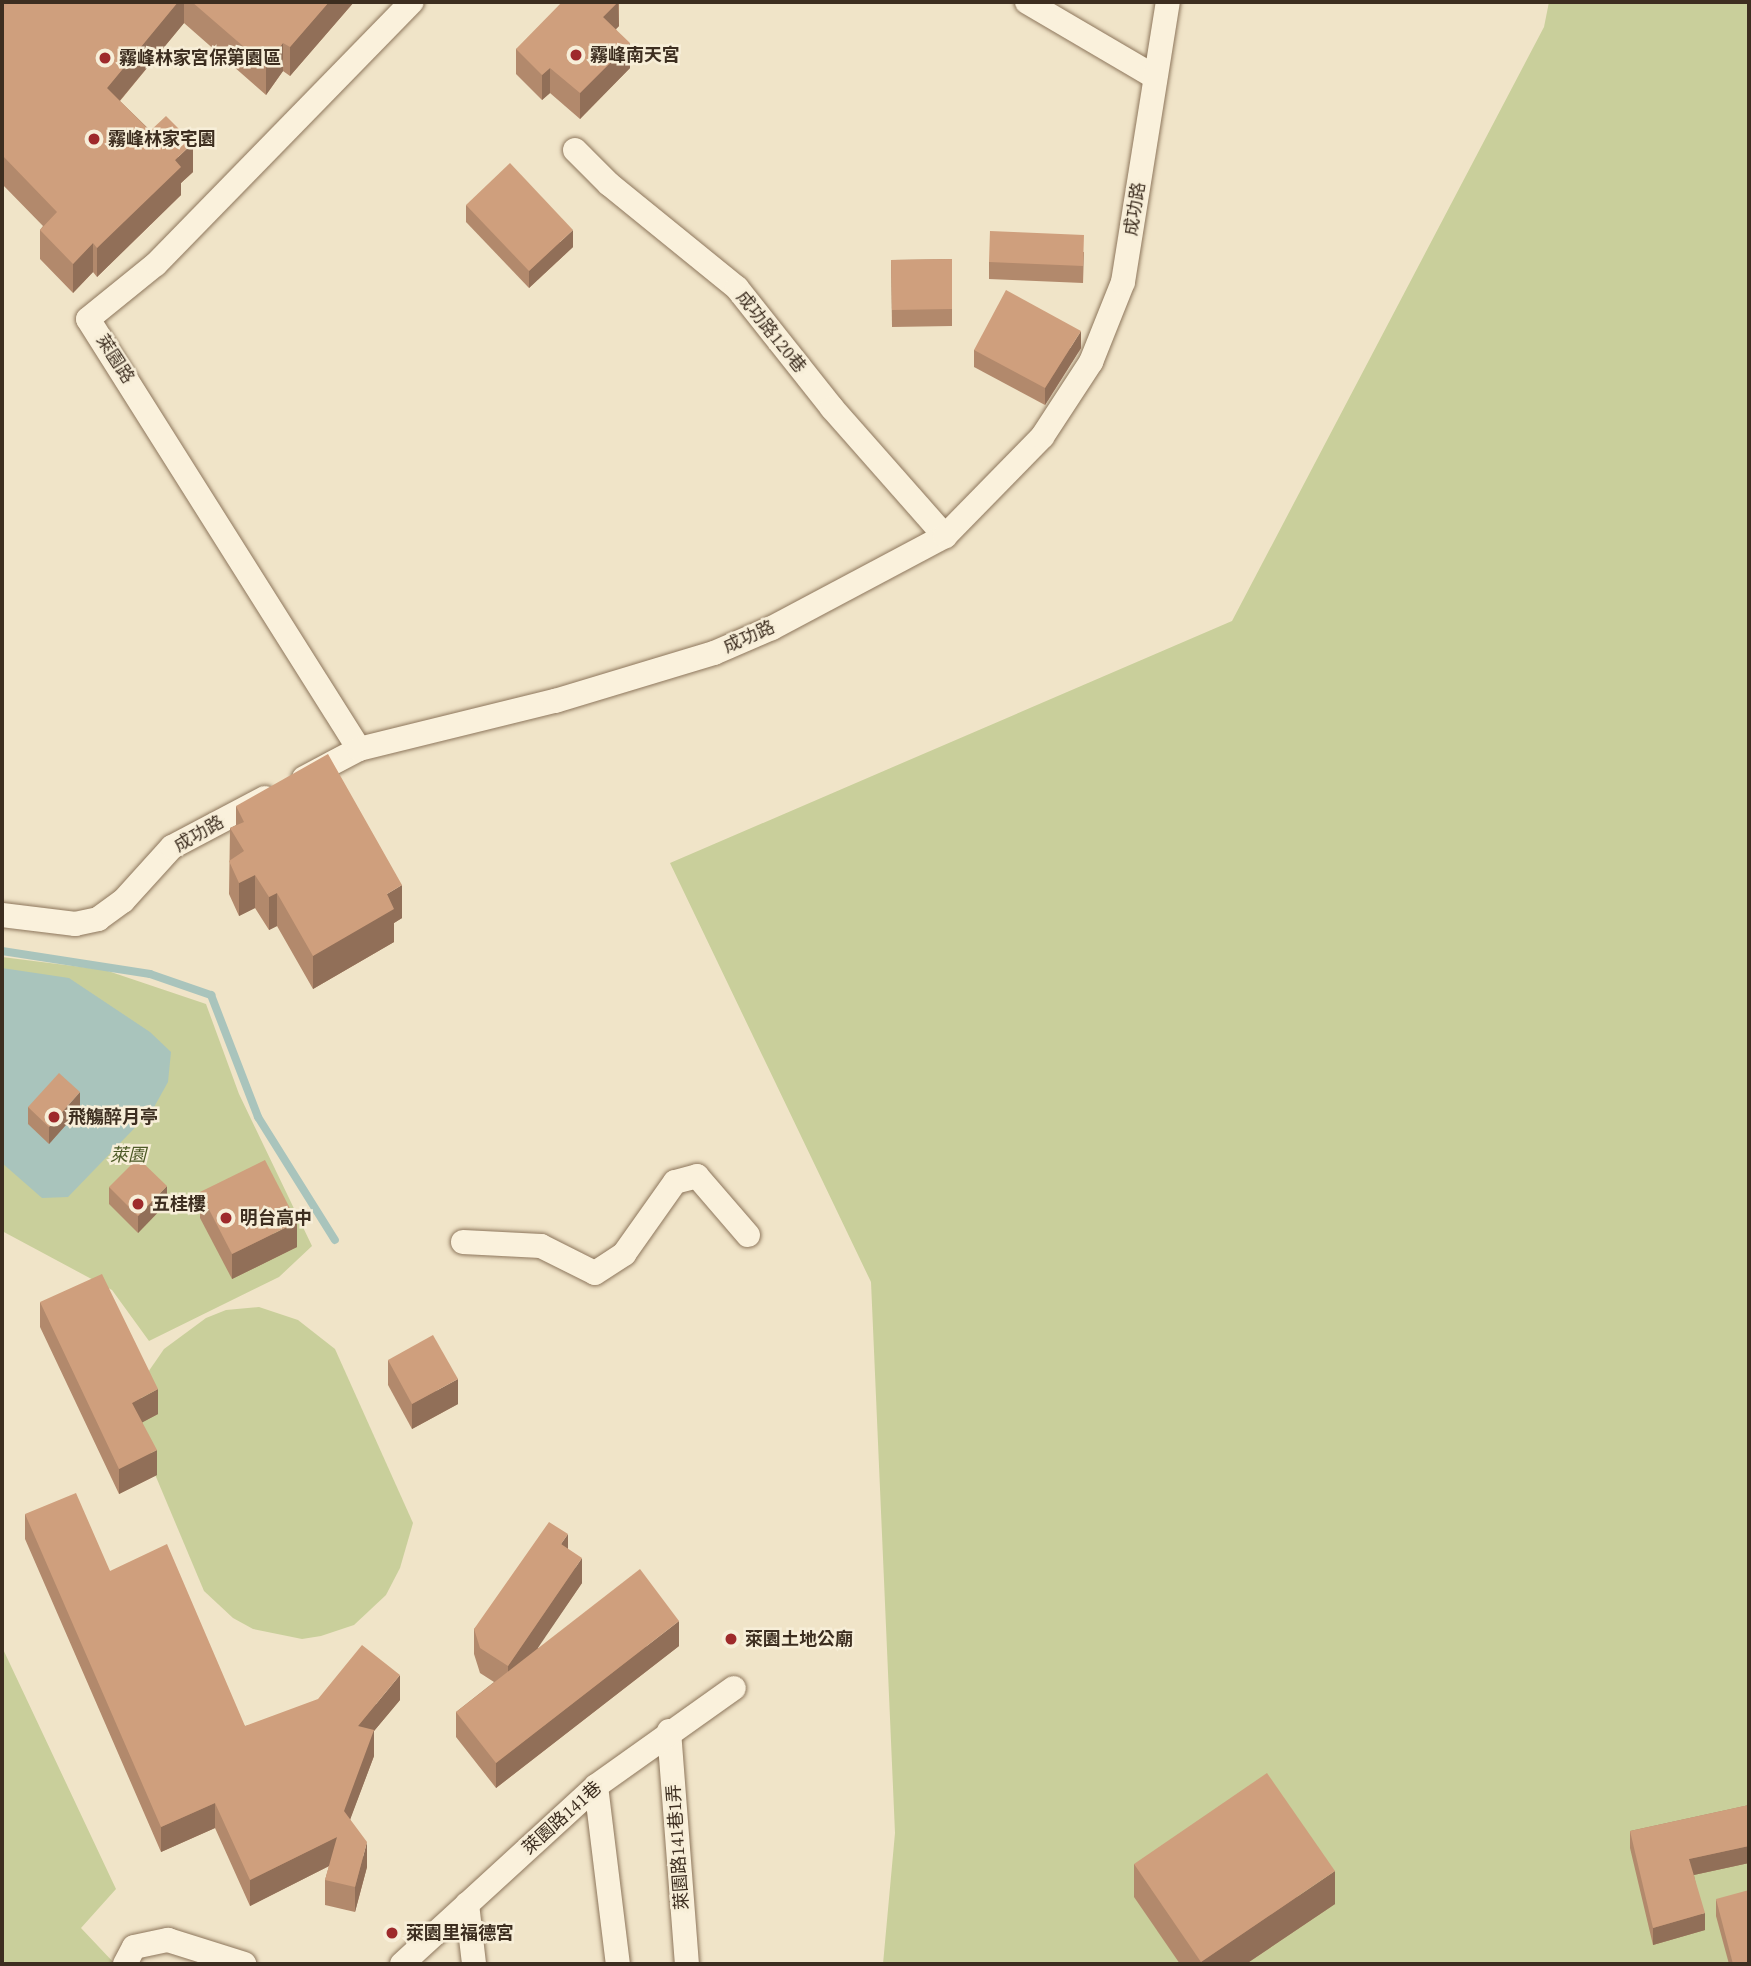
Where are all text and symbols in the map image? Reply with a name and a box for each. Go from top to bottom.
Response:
place label: 霧峰南天宮 [590,44,680,66]
place label: 霧峰林家宮保第園區 [119,47,281,69]
marker: 霧峰南天宮 [568,47,584,63]
marker: 霧峰林家宮保第園區 [97,50,113,66]
place label: 霧峰林家宅園 [108,128,216,150]
marker: 霧峰林家宅園 [86,131,102,147]
street label: 成功路 [1120,181,1150,237]
street label: 成功路120巷 [731,287,811,377]
street label: 萊園路 [91,330,139,388]
street label: 成功路 [720,616,778,658]
street label: 成功路 [170,811,228,857]
place label: 飛觴醉月亭 [68,1106,158,1128]
marker: 飛觴醉月亭 [46,1109,62,1125]
park label: 萊園 [110,1144,146,1166]
place label: 五桂樓 [152,1193,206,1215]
marker: 五桂樓 [130,1196,146,1212]
place label: 明台高中 [240,1207,312,1229]
marker: 明台高中 [218,1210,234,1226]
place label: 萊園土地公廟 [745,1628,853,1650]
marker: 萊園土地公廟 [723,1631,739,1647]
street label: 萊園路141巷 [518,1777,606,1859]
street label: 萊園路141巷1弄 [663,1783,693,1911]
place label: 萊園里福德宮 [406,1922,514,1944]
marker: 萊園里福德宮 [384,1925,400,1941]

